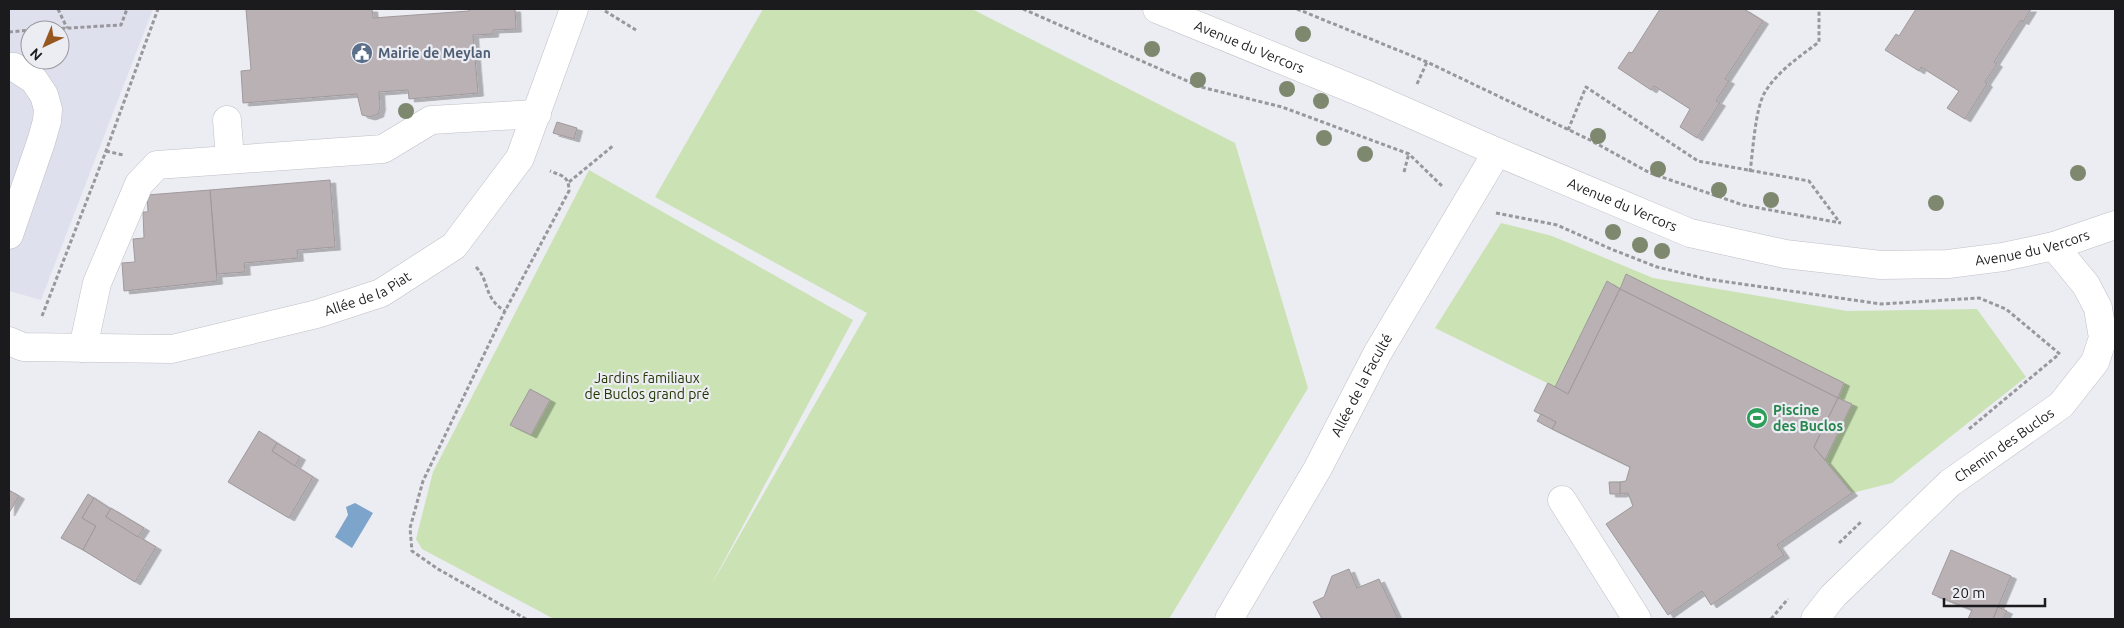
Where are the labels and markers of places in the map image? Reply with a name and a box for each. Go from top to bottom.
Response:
public building icon: Mairie de Meylan [350,41,374,65]
place label: Mairie de Meylan [378,45,491,61]
place label: Piscine des Buclos [1773,402,1843,434]
sports icon: Piscine des Buclos [1745,406,1769,430]

